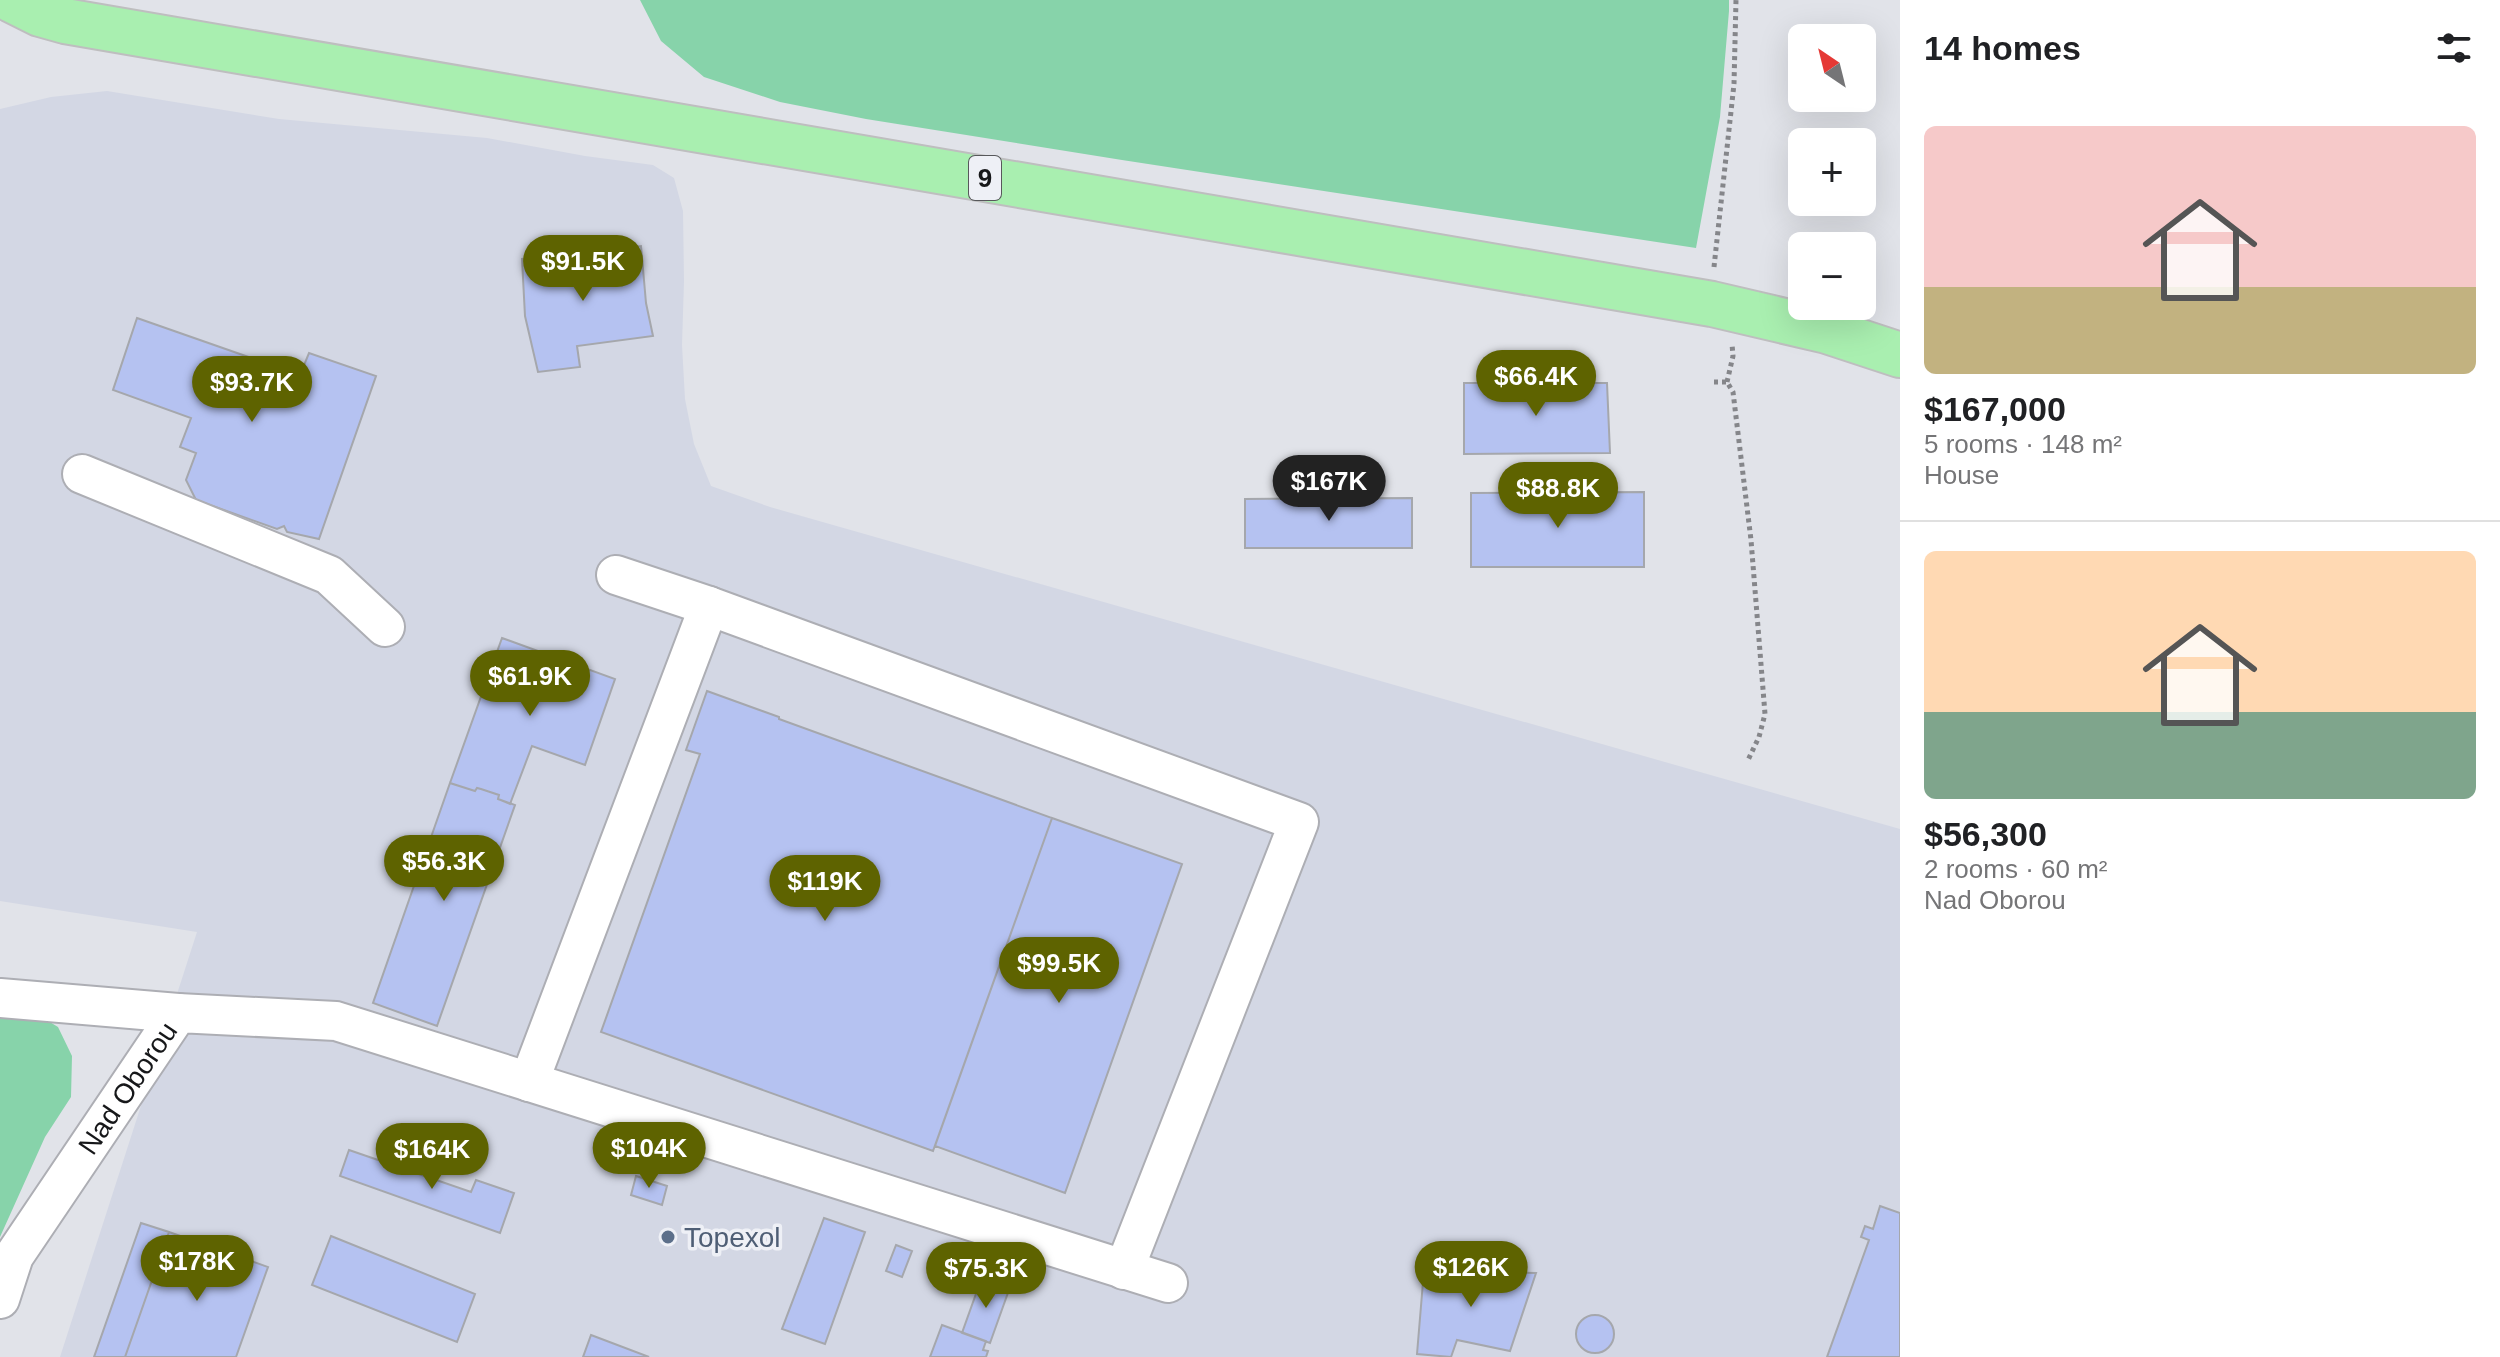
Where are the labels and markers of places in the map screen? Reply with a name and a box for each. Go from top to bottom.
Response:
pin: $91.5K [518,235,648,303]
pin: $66.4K [1471,350,1601,418]
pin: $93.7K [187,356,317,424]
pin: $167K [1273,455,1385,523]
pin: $88.8K [1493,462,1623,530]
pin: $61.9K [465,650,595,718]
pin: $56.3K [379,835,509,903]
pin: $119K [769,855,881,923]
pin: $99.5K [994,937,1124,1005]
pin: $104K [593,1122,705,1190]
pin: $164K [376,1123,488,1191]
place label: Topexol [684,1222,781,1253]
marker: Topexol [659,1228,677,1246]
pin: $178K [141,1235,253,1303]
pin: $126K [1415,1241,1527,1309]
pin: $75.3K [921,1242,1051,1310]

